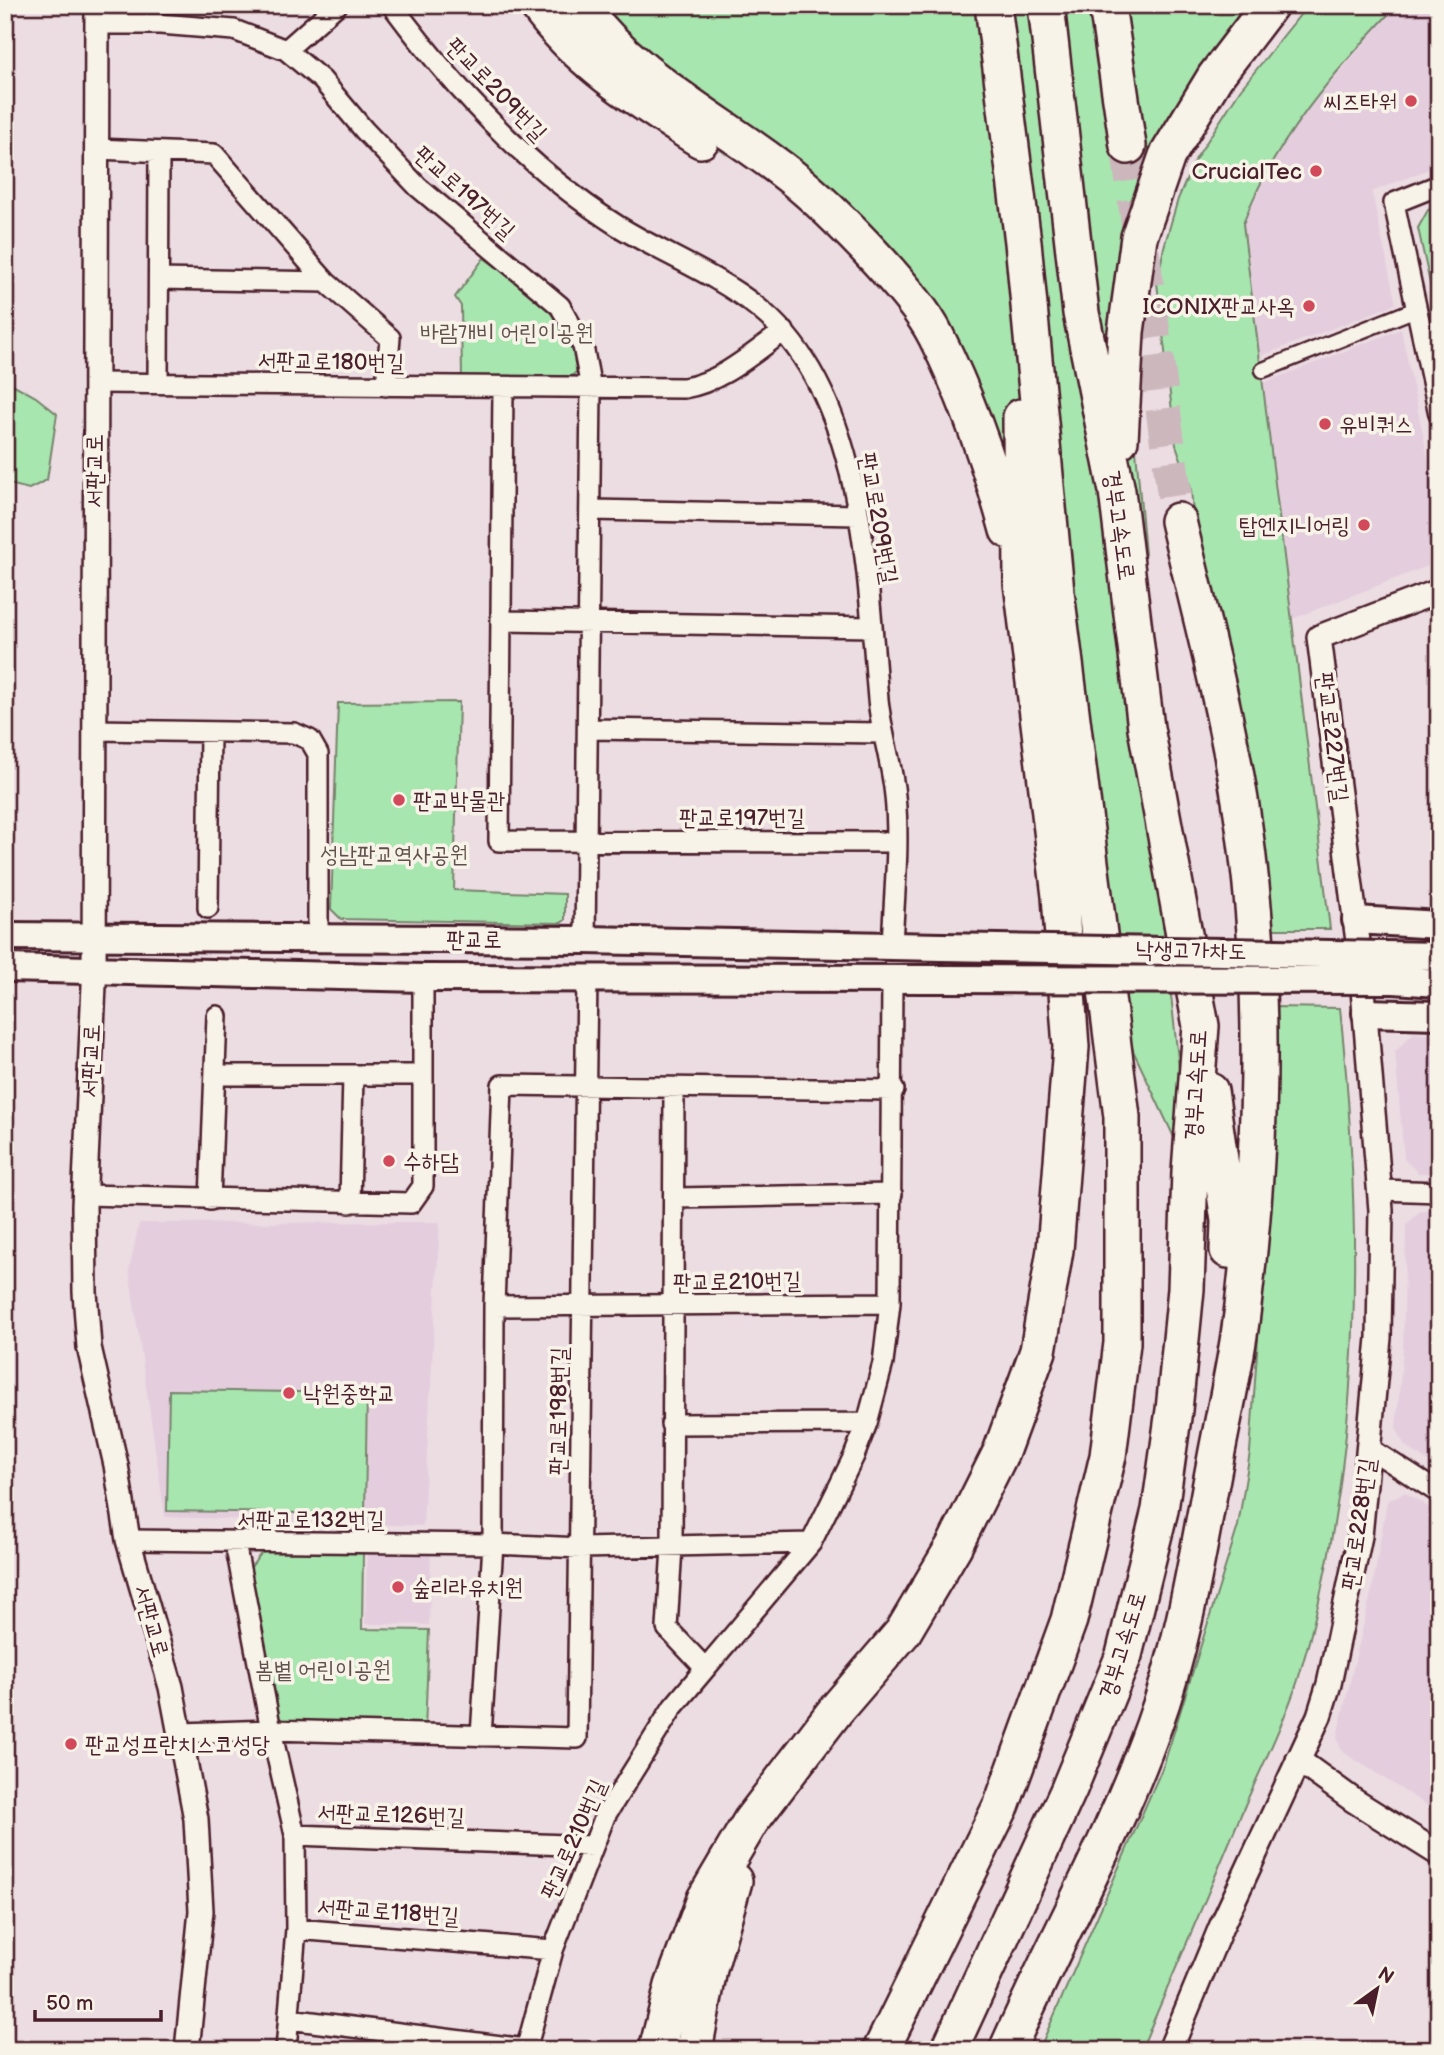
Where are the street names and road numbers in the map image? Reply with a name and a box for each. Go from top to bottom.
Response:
street label: 판교로209번길 [440,32,553,147]
street label: 판교로197번길 [408,140,521,245]
street label: 서판교로180번길 [257,347,405,377]
street label: 서판교로 [81,434,109,508]
street label: 판교로209번길 [853,450,903,586]
street label: 경부고속도로 [1097,468,1141,582]
street label: 판교로227번길 [1310,670,1354,804]
street label: 판교로197번길 [679,804,805,832]
street label: 판교로 [446,926,502,954]
street label: 낙생고가차도 [1135,936,1247,966]
street label: 서판교로 [76,1024,106,1099]
street label: 경부고속도로 [1179,1029,1213,1141]
street label: 판교로210번길 [673,1267,801,1297]
street label: 판교로198번길 [544,1347,574,1475]
street label: 판교로228번길 [1336,1456,1382,1592]
street label: 서판교로132번길 [237,1506,385,1534]
street label: 서판교로 [127,1582,175,1661]
street label: 경부고속도로 [1093,1588,1153,1702]
street label: 판교로210번길 [535,1775,613,1904]
street label: 서판교로126번길 [317,1798,465,1832]
street label: 서판교로118번길 [316,1893,460,1931]

